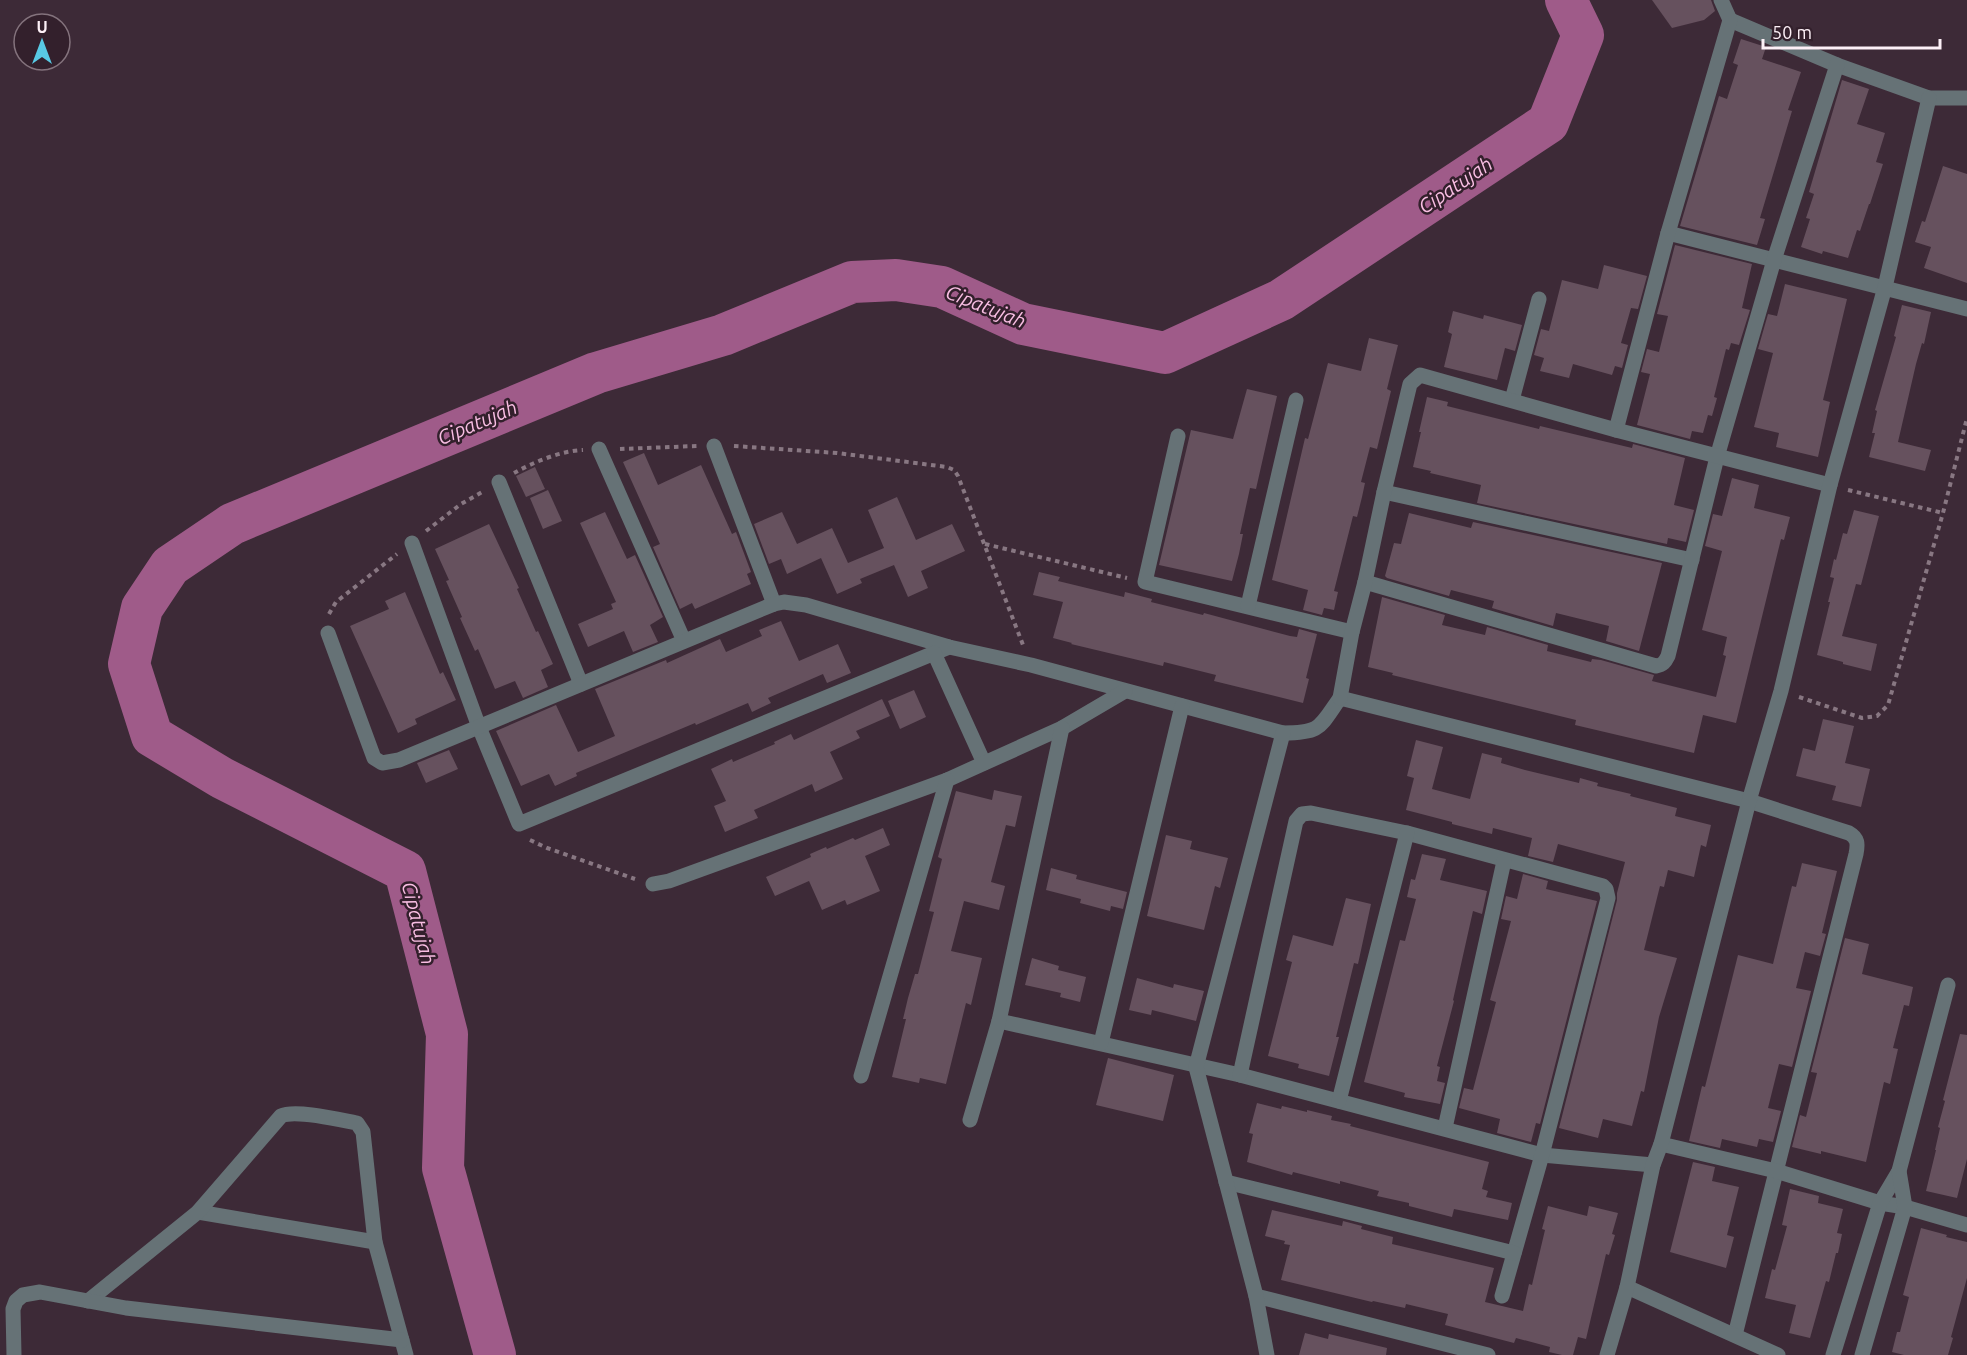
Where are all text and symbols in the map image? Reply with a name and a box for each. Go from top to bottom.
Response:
north arrow [12,12,72,72]
scale bar [1763,12,1940,50]
text: U [36,18,48,36]
text: 50 m [1772,22,1812,42]
water label: Cipatujah [1414,152,1496,218]
water label: Cipatujah [943,280,1029,332]
water label: Cipatujah [434,395,520,449]
water label: Cipatujah [398,879,440,967]

